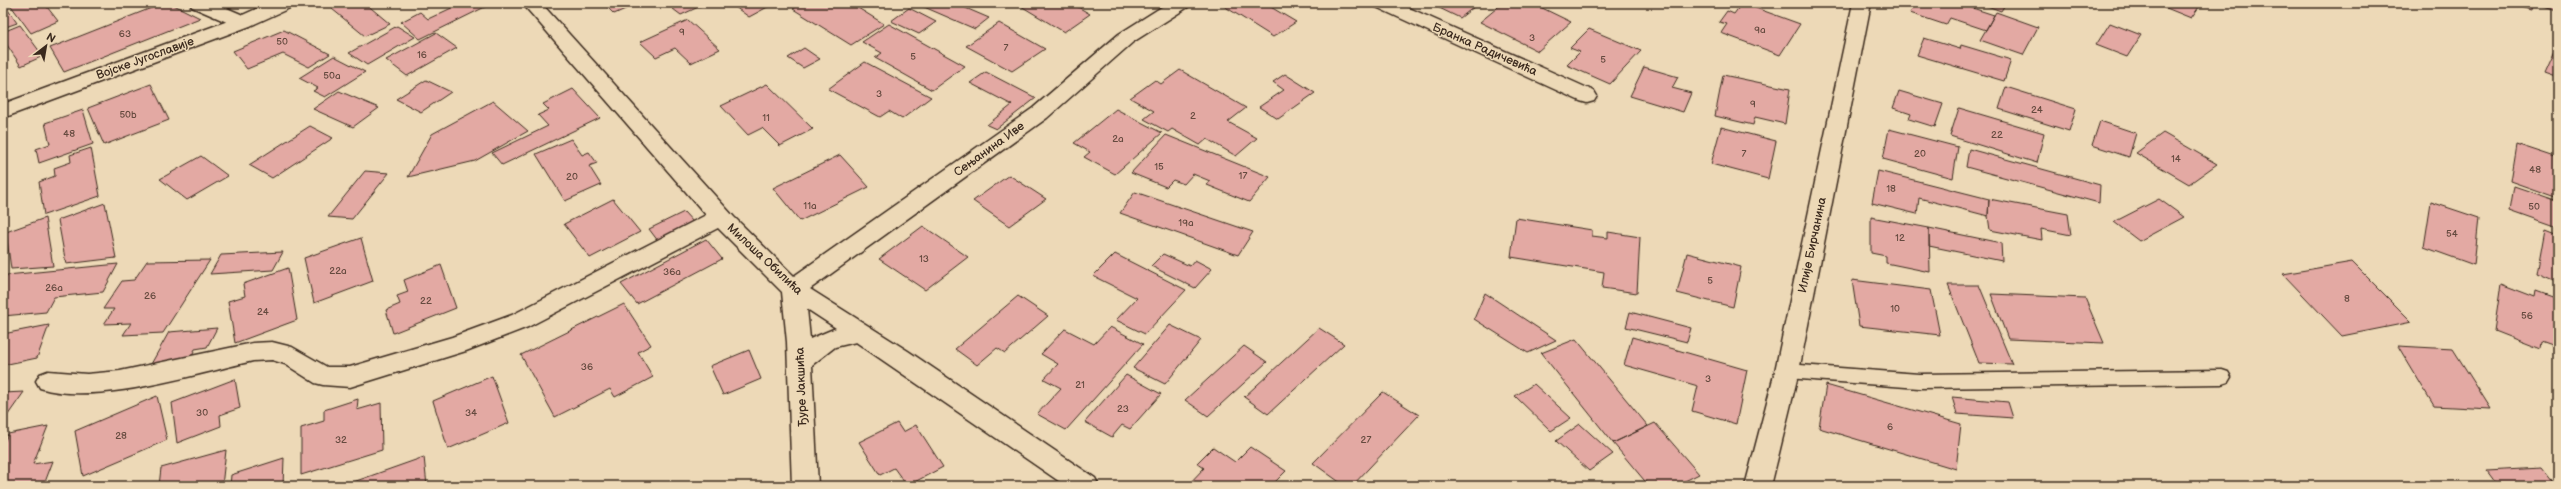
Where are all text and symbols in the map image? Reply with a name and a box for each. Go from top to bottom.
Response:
street label: Бранка Радичевића [1430,20,1539,79]
house number: 9a [1754,24,1766,36]
north arrow [26,26,66,66]
house number: 9 [679,26,685,38]
house number: 63 [119,28,131,40]
text: N [44,30,58,46]
house number: 3 [1529,32,1535,44]
street label: Војске Југославије [94,34,196,83]
house number: 50 [276,36,288,48]
house number: 7 [1004,42,1009,54]
house number: 16 [417,49,427,61]
house number: 5 [910,51,916,63]
house number: 5 [1600,54,1606,66]
house number: 50a [323,70,341,82]
house number: 3 [876,88,882,100]
house number: 9 [1750,98,1756,110]
house number: 24 [2031,104,2043,116]
house number: 50b [119,109,137,121]
house number: 2 [1190,110,1196,122]
house number: 11 [762,112,770,124]
street label: Сењанина Иве [951,119,1028,180]
house number: 48 [63,128,75,140]
house number: 22 [1991,129,2003,141]
house number: 2a [1112,133,1124,145]
house number: 7 [1742,148,1747,160]
house number: 20 [1914,148,1926,160]
house number: 14 [2171,153,2181,165]
house number: 15 [1154,161,1164,173]
house number: 48 [2529,164,2541,176]
house number: 17 [1239,170,1247,182]
house number: 20 [566,171,578,183]
house number: 18 [1886,183,1896,195]
street label: Илије Бирчанина [1795,196,1830,294]
house number: 11a [803,200,817,212]
house number: 50 [2528,201,2540,213]
house number: 19a [1178,217,1194,229]
street label: Милоша Обилића [724,221,806,298]
house number: 54 [2446,228,2458,240]
house number: 12 [1895,232,1905,244]
house number: 13 [919,253,929,265]
house number: 22a [329,265,347,277]
house number: 36a [663,266,681,278]
house number: 5 [1707,275,1713,287]
house number: 26a [45,282,63,294]
house number: 26 [144,290,156,302]
house number: 8 [2344,293,2350,305]
house number: 22 [420,295,432,307]
house number: 10 [1890,303,1900,315]
house number: 24 [257,306,269,318]
house number: 56 [2521,310,2533,322]
street label: Ђуре Јакшића [793,347,810,427]
house number: 36 [581,361,593,373]
house number: 3 [1705,373,1711,385]
house number: 21 [1075,379,1085,391]
house number: 23 [1117,403,1129,415]
house number: 30 [196,407,208,419]
house number: 34 [465,407,477,419]
house number: 6 [1887,421,1893,433]
house number: 28 [115,430,127,442]
house number: 32 [335,434,347,446]
house number: 27 [1361,434,1371,446]

